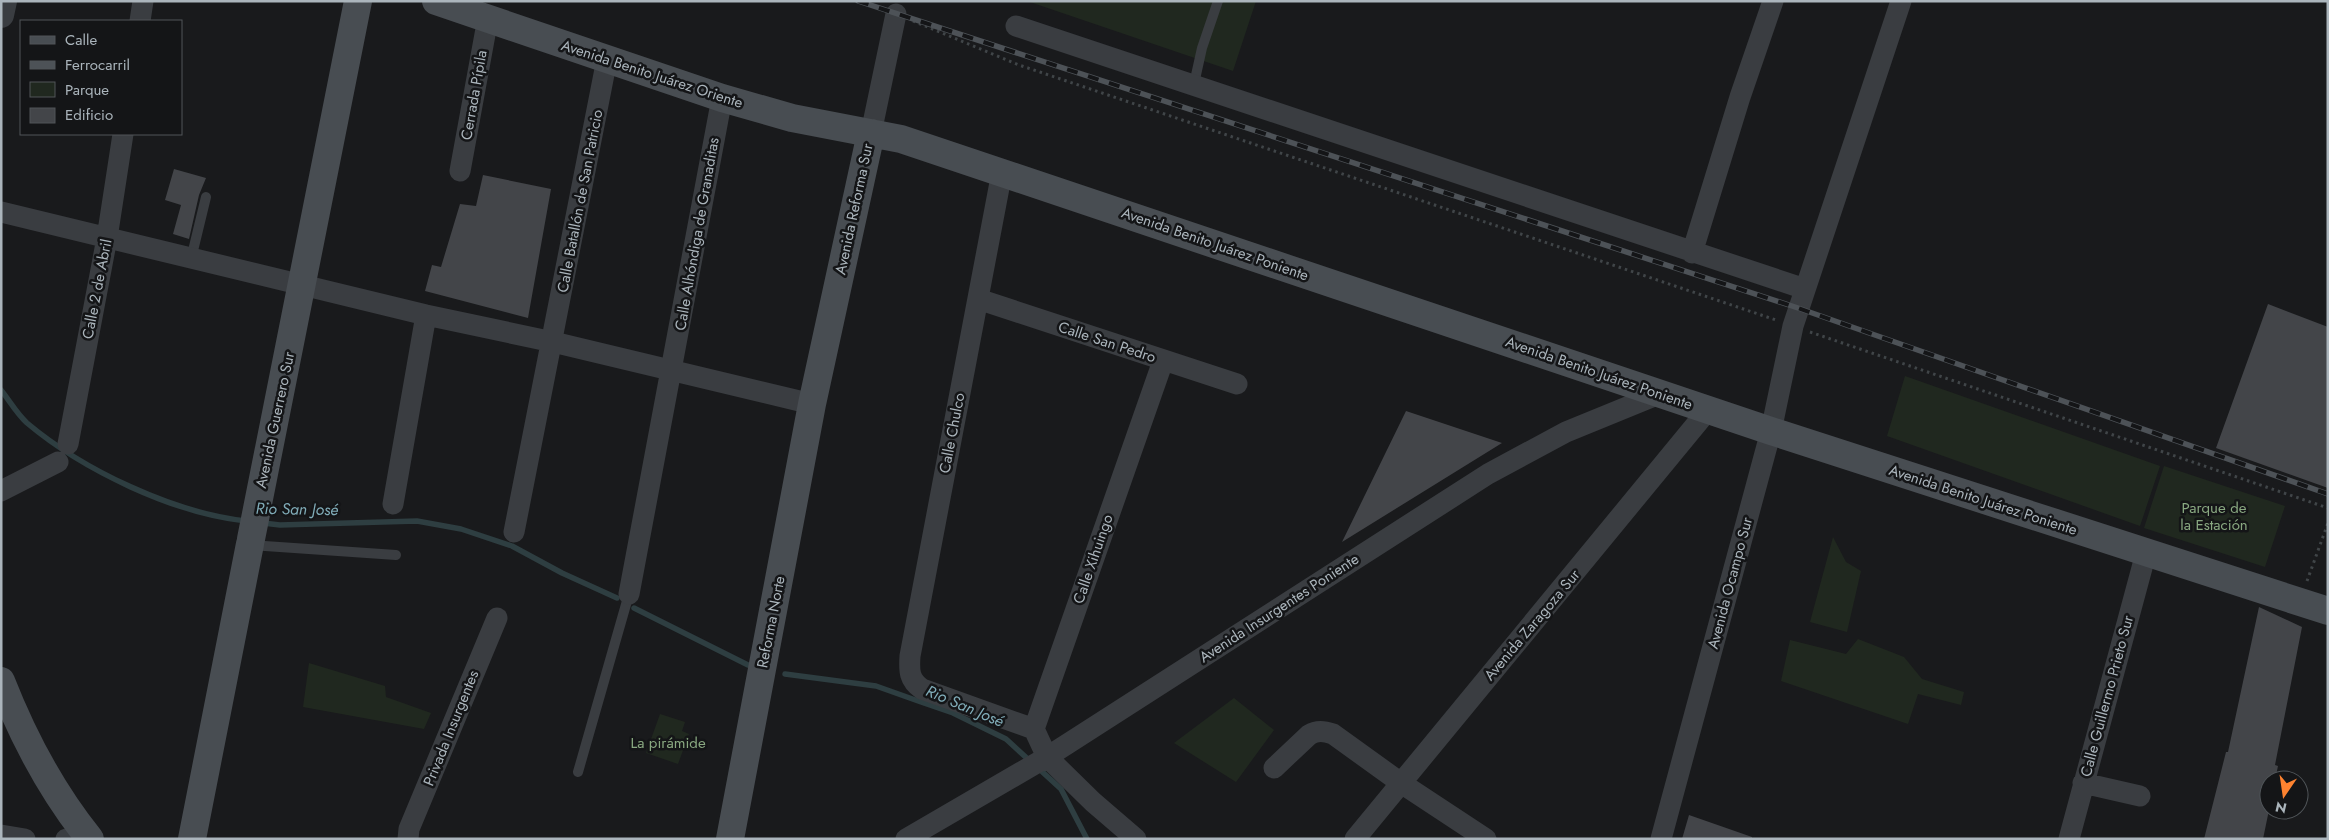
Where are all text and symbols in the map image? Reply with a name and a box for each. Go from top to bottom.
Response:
legend [20,20,182,135]
text: Calle [65,29,97,51]
street label: Avenida Benito Juárez Oriente [558,34,746,114]
street label: Cerrada Pípila [455,48,493,142]
text: Ferrocarril [65,54,130,76]
text: Parque [65,79,109,101]
text: Edificio [65,104,113,126]
street label: Calle Batallón de San Patricio [551,108,609,294]
street label: Calle Alhóndiga de Granaditas [669,136,725,332]
street label: Avenida Reforma Sur [829,140,879,277]
street label: Avenida Benito Juárez Poniente [1118,202,1312,287]
street label: Calle 2 de Abril [77,237,117,341]
street label: Calle San Pedro [1055,316,1159,368]
street label: Avenida Benito Juárez Poniente [1502,331,1696,416]
street label: Avenida Guerrero Sur [250,349,300,490]
street label: Calle Chulco [933,391,971,475]
street label: Avenida Benito Juárez Poniente [1886,459,2080,541]
water label: Rio San José [255,497,340,521]
park label: Parque de la Estación [2180,497,2248,536]
street label: Calle Xihuingo [1067,511,1119,607]
street label: Avenida Ocampo Sur [1702,514,1758,651]
street label: Avenida Insurgentes Poniente [1195,548,1363,668]
street label: Avenida Zaragoza Sur [1479,564,1586,685]
street label: Reforma Norte [751,574,791,670]
street label: Calle Guillermo Prieto Sur [2075,612,2139,779]
street label: Privada Insurgentes [418,667,484,789]
water label: Rio San José [922,679,1009,733]
park label: La pirámide [630,732,706,754]
north arrow [2259,770,2309,820]
text: N [2273,797,2289,819]

